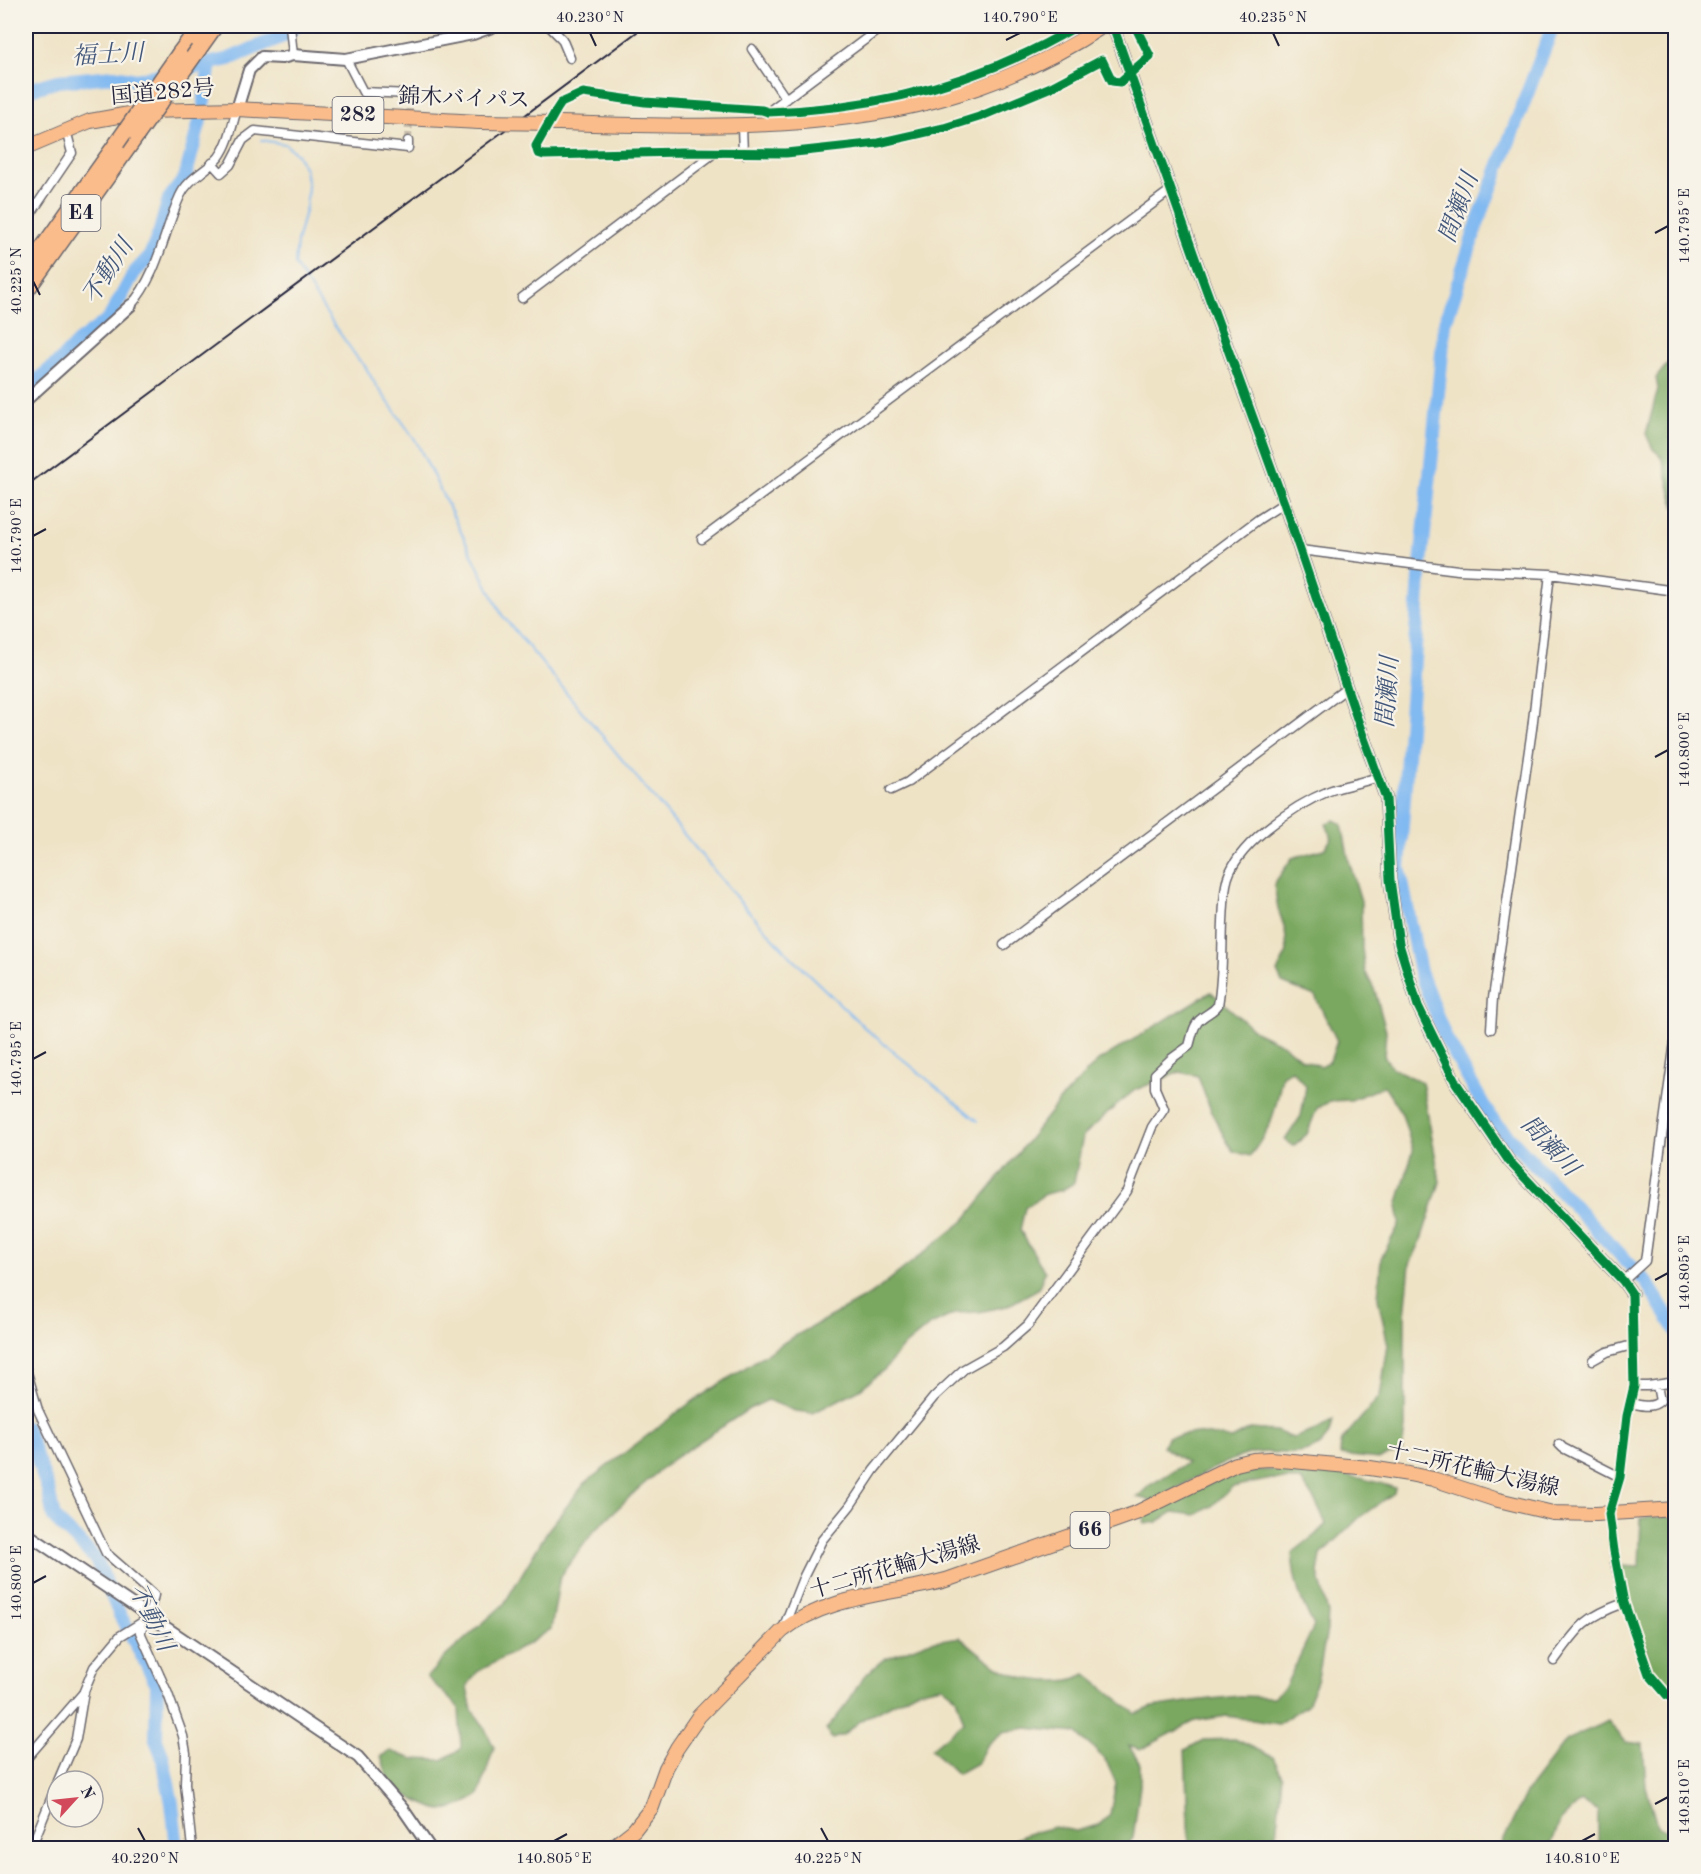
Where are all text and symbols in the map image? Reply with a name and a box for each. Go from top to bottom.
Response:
text: 40.230°N [556,11,624,26]
text: 140.790°E [982,11,1058,26]
text: 40.235°N [1239,11,1307,26]
water label: 福士川 [71,39,148,70]
street label: 国道282号 [110,76,216,109]
street label: 錦木バイパス [398,84,530,112]
road number: 282 [332,97,384,133]
water label: 間瀬川 [1434,166,1485,246]
text: 140.795°E [1678,188,1693,264]
road number: E4 [62,195,100,231]
water label: 不動川 [77,231,140,309]
text: 40.225°N [10,247,25,315]
text: 140.790°E [10,498,25,574]
water label: 間瀬川 [1372,652,1404,729]
text: 140.800°E [1678,712,1693,788]
text: 140.795°E [10,1021,25,1097]
water label: 間瀬川 [1516,1110,1587,1184]
text: 140.805°E [1678,1235,1693,1311]
street label: 十二所花輪大湯線 [1385,1438,1562,1501]
road number: 66 [1070,1512,1110,1548]
street label: 十二所花輪大湯線 [807,1531,983,1603]
text: 140.800°E [10,1545,25,1621]
water label: 不動川 [123,1579,181,1658]
text: 140.810°E [1678,1759,1693,1835]
north arrow [45,1769,105,1829]
text: N [77,1784,97,1803]
text: 40.220°N [111,1852,179,1867]
text: 140.805°E [516,1852,592,1867]
text: 40.225°N [794,1852,862,1867]
text: 140.810°E [1544,1852,1620,1867]

